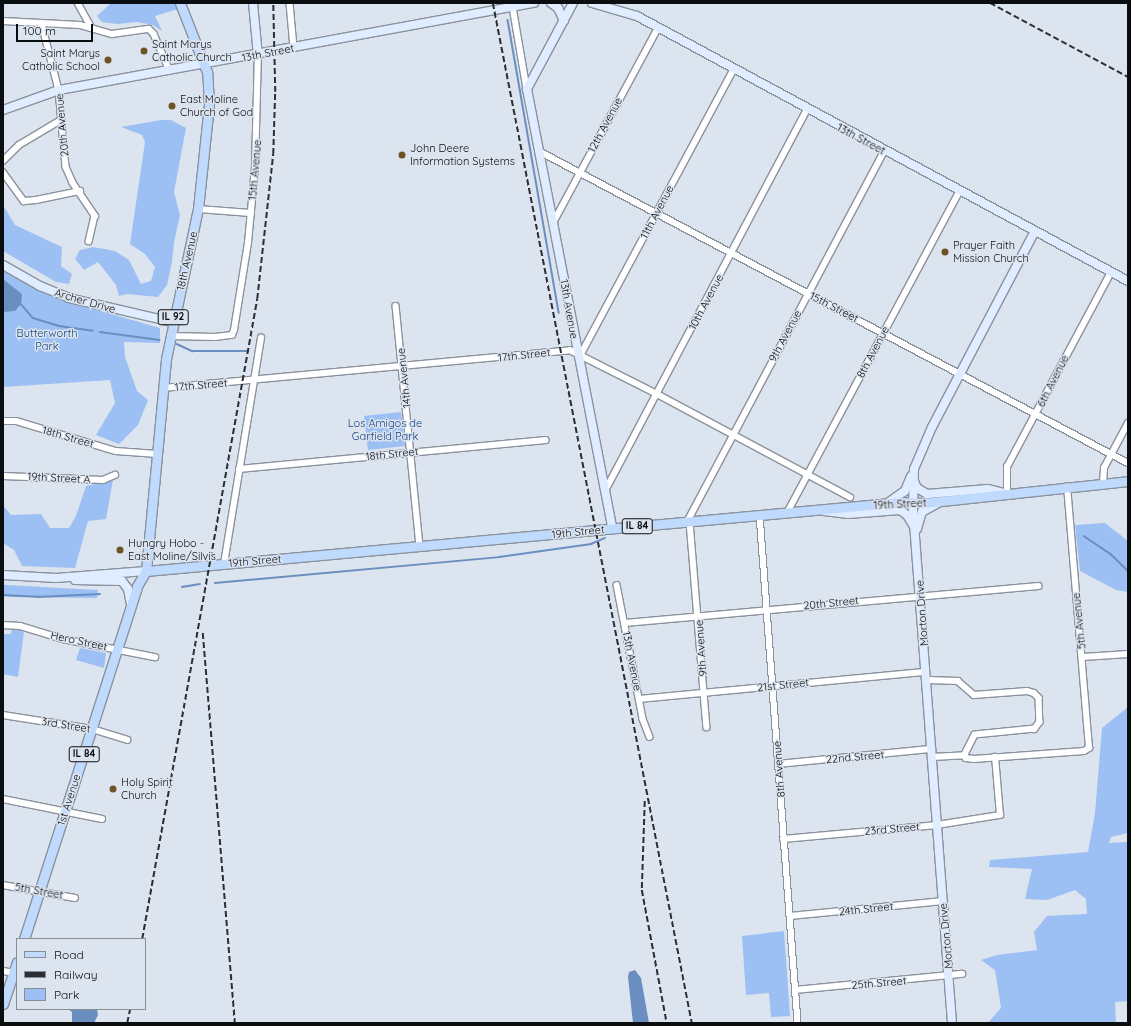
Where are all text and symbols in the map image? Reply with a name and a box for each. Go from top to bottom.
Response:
scale bar [18,16,95,42]
text: 100 m [23,23,56,38]
place label: Saint Marys Catholic Church [152,38,232,64]
street label: 13th Street [241,41,295,65]
marker: Saint Marys Catholic Church [139,46,149,56]
place label: Saint Marys Catholic School [22,47,100,73]
marker: Saint Marys Catholic School [103,55,113,65]
street label: 20th Avenue [53,93,71,157]
place label: East Moline Church of God [180,93,253,119]
street label: 12th Avenue [585,95,625,155]
marker: East Moline Church of God [167,101,177,111]
street label: 13th Street [835,121,887,157]
street label: 15th Avenue [246,139,264,201]
place label: John Deere Information Systems [410,142,515,168]
marker: John Deere Information Systems [397,150,407,160]
street label: 11th Avenue [637,183,677,241]
street label: 18th Avenue [174,230,200,292]
place label: Prayer Faith Mission Church [953,239,1029,265]
marker: Prayer Faith Mission Church [940,247,950,257]
street label: 10th Avenue [686,272,726,332]
street label: 13th Avenue [557,278,581,340]
street label: Archer Drive [53,286,117,316]
street label: 15th Street [807,289,861,325]
street label: 9th Avenue [766,308,804,364]
road number: IL 92 [157,309,189,325]
street label: 8th Avenue [854,324,892,380]
park label: Butterworth Park [17,327,77,353]
street label: 17th Street [497,346,551,364]
street label: 14th Avenue [394,347,414,409]
street label: 6th Avenue [1034,353,1072,409]
street label: 17th Street [174,376,228,394]
park label: Los Amigos de Garfield Park [348,417,422,443]
street label: 18th Street [41,423,95,451]
street label: 18th Street [365,445,419,463]
street label: 19th Street A [27,470,91,486]
street label: 19th Street [873,496,927,512]
road number: IL 84 [621,518,653,534]
street label: 19th Street [551,523,605,541]
place label: Hungry Hobo - East Moline/Silvis [128,537,216,563]
marker: Hungry Hobo - East Moline/Silvis [115,545,125,555]
street label: 19th Street [228,552,282,570]
street label: Morton Drive [913,580,931,646]
street label: 5th Avenue [1069,592,1089,650]
street label: 20th Street [803,594,859,612]
street label: 9th Avenue [692,619,710,677]
street label: Hero Street [49,629,109,653]
street label: 13th Avenue [620,630,644,692]
street label: 21st Street [756,676,810,694]
street label: 3rd Street [41,715,91,735]
street label: 8th Avenue [770,740,788,798]
road number: IL 84 [68,746,100,762]
street label: 22nd Street [825,748,885,766]
street label: 1st Avenue [54,772,84,828]
place label: Holy Spirit Church [121,776,173,802]
marker: Holy Spirit Church [108,784,118,794]
street label: 23rd Street [864,820,920,838]
street label: 5th Street [14,880,64,902]
street label: 24th Street [838,900,894,918]
street label: Morton Drive [937,902,955,970]
legend [16,938,146,1010]
text: Road [54,947,84,962]
text: Railway [54,967,98,982]
street label: 25th Street [851,974,907,992]
text: Park [54,987,79,1002]

